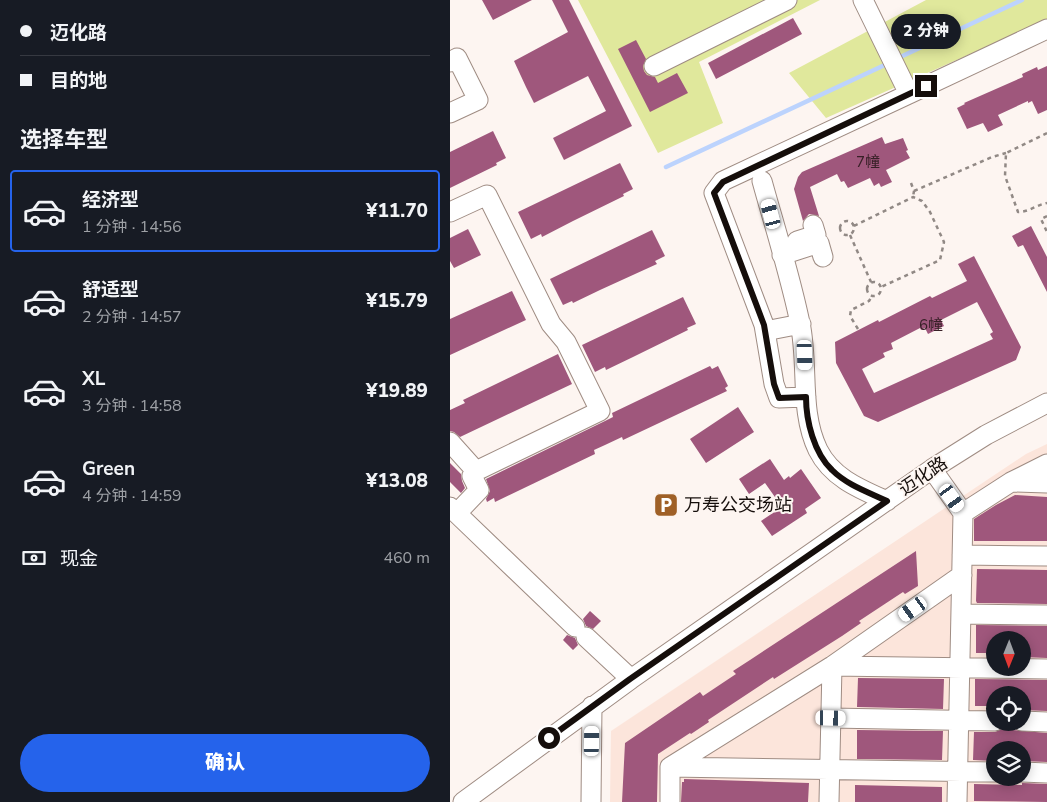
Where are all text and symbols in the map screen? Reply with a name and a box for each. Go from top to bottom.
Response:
callout: 2 分钟 [891,13,961,48]
text: 迈化路 [50,20,107,46]
text: 2 分钟 [903,20,949,42]
text: 目的地 [50,68,107,94]
route end [915,75,937,97]
text: 选择车型 [20,125,108,155]
house number: 7幢 [856,152,880,172]
text: 经济型 [82,187,139,213]
icon: car [22,189,67,234]
text: ¥11.70 [366,198,428,224]
car [759,198,782,230]
text: 1 分钟 · 14:56 [82,216,182,238]
text: 舒适型 [82,277,139,303]
icon: car [22,279,67,324]
text: ¥15.79 [366,288,428,314]
text: 2 分钟 · 14:57 [82,306,182,328]
house number: 6幢 [919,315,943,335]
car [796,340,813,370]
text: XL [82,366,105,392]
icon: car [22,369,67,414]
text: ¥19.89 [366,378,428,404]
text: 3 分钟 · 14:58 [82,395,182,417]
street label: 迈化路 [894,451,952,501]
text: Green [82,456,135,482]
icon: car [22,459,67,504]
text: ¥13.08 [366,468,428,494]
car [937,481,966,515]
text: 4 分钟 · 14:59 [82,485,182,507]
parking icon: 万寿公交场站 [653,492,679,518]
place label: 万寿公交场站 [684,493,792,517]
icon: cash [20,544,48,572]
text: 现金 [60,546,98,572]
text: 460 m [383,547,430,569]
car [896,594,929,624]
north arrow [986,631,1031,676]
map controls [986,631,1031,786]
button: locate [986,686,1031,731]
car [815,710,846,726]
car [584,726,599,756]
route start [538,727,560,749]
button: 确认 [20,734,430,792]
button: layers [986,741,1031,786]

